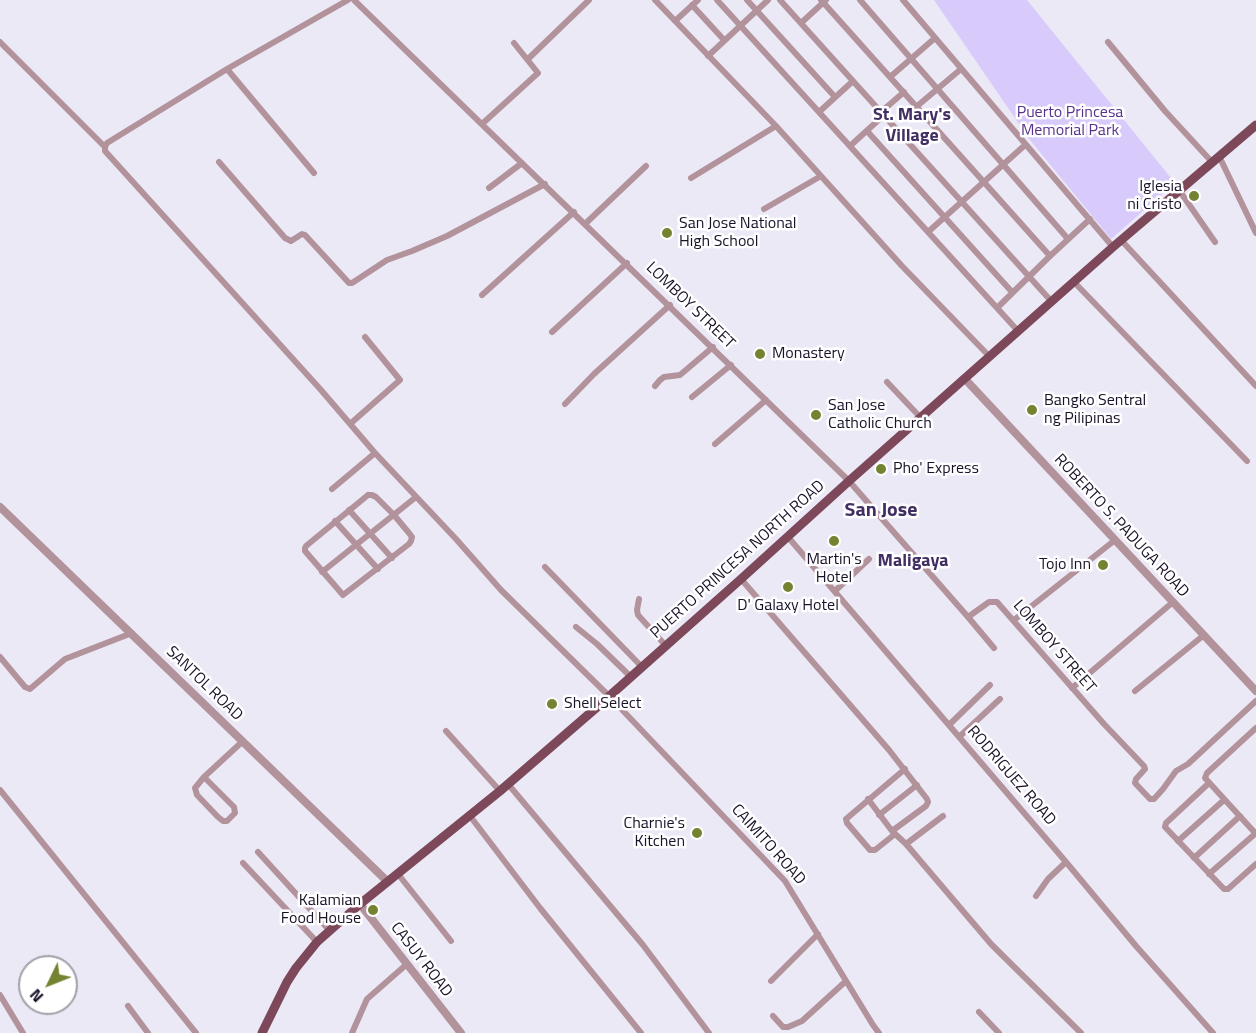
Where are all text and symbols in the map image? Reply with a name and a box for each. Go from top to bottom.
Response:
park label: Puerto Princesa Memorial Park [1017,103,1123,141]
district label: St. Mary's Village [873,105,951,148]
place label: Iglesia ni Cristo [1127,177,1182,215]
marker: Iglesia ni Cristo [1187,189,1201,203]
place label: San Jose National High School [679,214,797,252]
marker: San Jose National High School [660,226,674,240]
street label: LOMBOY STREET [641,259,739,353]
place label: Monastery [772,344,845,364]
marker: Monastery [753,347,767,361]
place label: Bangko Sentral ng Pilipinas [1044,391,1146,429]
place label: San Jose Catholic Church [828,396,932,434]
marker: Bangko Sentral ng Pilipinas [1025,403,1039,417]
marker: San Jose Catholic Church [809,408,823,422]
street label: ROBERTO S. PADUGA ROAD [1050,450,1192,602]
place label: Pho' Express [893,459,979,479]
marker: Pho' Express [874,462,888,476]
street label: PUERTO PRINCESA NORTH ROAD [647,477,829,643]
district label: San Jose [845,499,917,523]
marker: Martin's Hotel [827,534,841,548]
place label: Martin's Hotel [806,550,862,588]
district label: Maligaya [878,551,948,573]
place label: Tojo Inn [1039,555,1091,575]
marker: Tojo Inn [1096,558,1110,572]
marker: D' Galaxy Hotel [781,580,795,594]
place label: D' Galaxy Hotel [737,596,839,616]
street label: LOMBOY STREET [1009,597,1099,697]
street label: SANTOL ROAD [162,643,246,725]
place label: Shell Select [564,694,641,714]
marker: Shell Select [545,697,559,711]
street label: RODRIGUEZ ROAD [963,722,1059,830]
street label: CAIMITO ROAD [727,801,809,889]
place label: Charnie's Kitchen [623,814,685,852]
marker: Charnie's Kitchen [690,826,704,840]
place label: Kalamian Food House [281,891,361,929]
marker: Kalamian Food House [366,903,380,917]
street label: CASUY ROAD [386,919,456,1001]
north arrow [18,955,78,1015]
text: N [24,984,49,1008]

